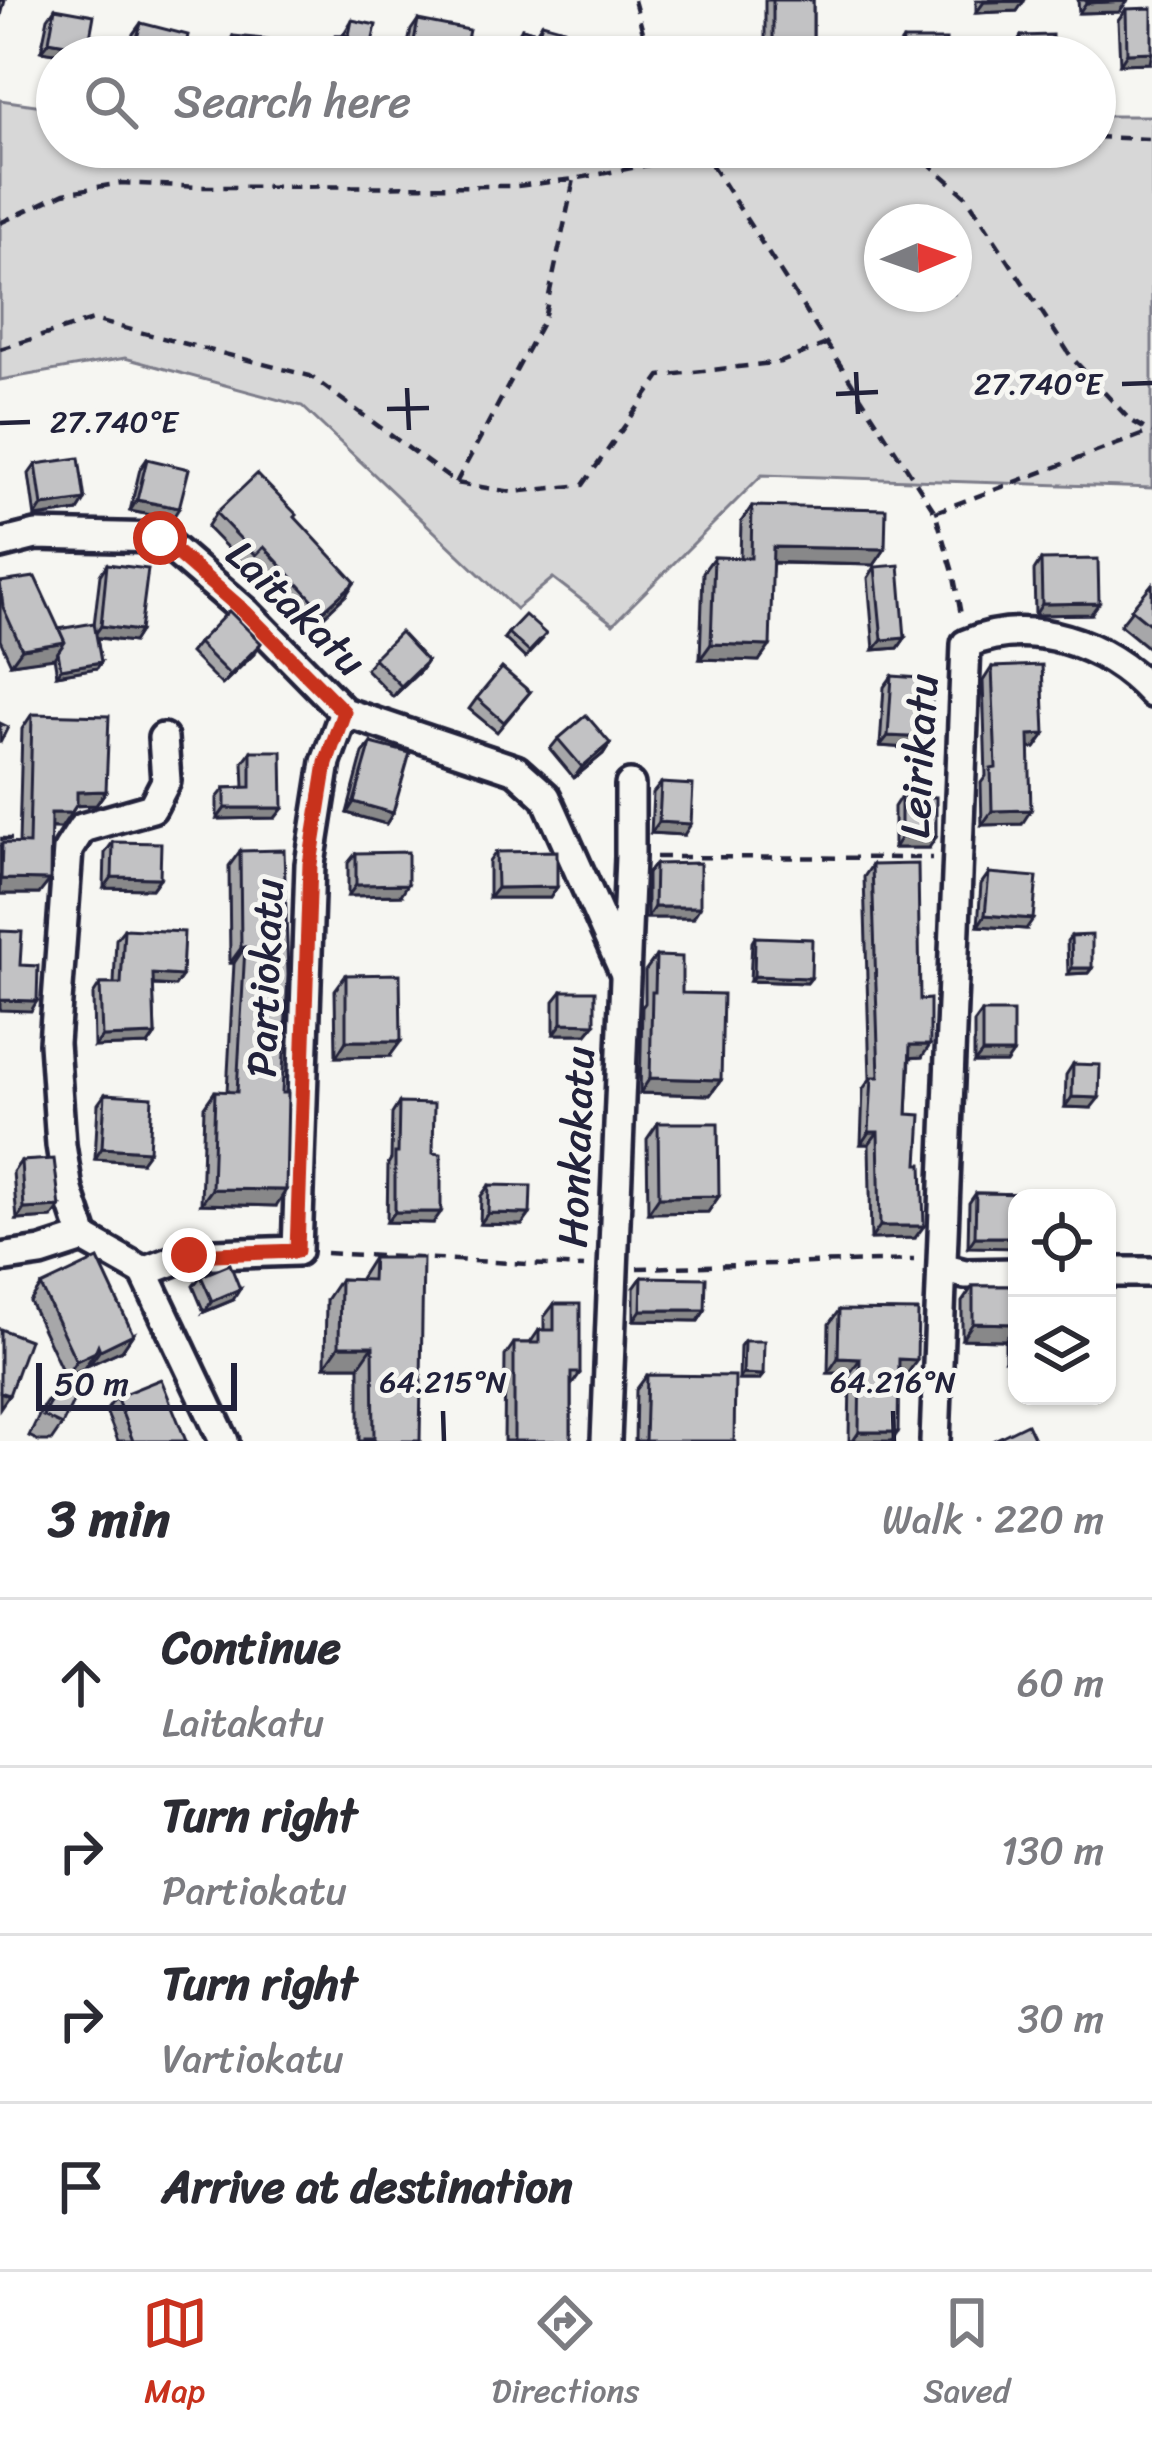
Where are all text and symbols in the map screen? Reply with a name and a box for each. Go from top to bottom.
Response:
search box [36,36,1116,168]
text: Search here [174,62,411,142]
icon: search [78,69,144,135]
north arrow [864,204,972,312]
text: 27.740°E [974,357,1104,411]
text: 27.740°E [50,395,180,449]
route start [133,511,187,565]
street label: Laitakatu [208,521,385,696]
street label: Leirikatu [878,672,960,840]
street label: Partiokatu [225,877,305,1079]
street label: Honkakatu [536,1045,617,1249]
map controls [1008,1189,1116,1405]
button: locate [1008,1189,1116,1297]
route end [162,1228,216,1282]
button: layers [1008,1297,1116,1405]
text: 50 m [54,1355,129,1413]
text: 64.215°N [380,1355,507,1409]
text: 64.216°N [830,1355,956,1409]
scale bar [36,1357,237,1410]
text: 3 min [48,1474,170,1564]
text: Walk · 220 m [882,1485,1104,1554]
text: Continue [162,1608,341,1688]
text: 60 m [1017,1648,1104,1717]
icon: ahead [48,1650,114,1716]
text: Laitakatu [162,1688,324,1757]
text: Turn right [162,1776,357,1856]
text: 130 m [1001,1816,1104,1885]
icon: right [48,1818,114,1884]
text: Partiokatu [162,1856,347,1925]
text: Turn right [162,1944,357,2024]
text: 30 m [1018,1984,1104,2053]
icon: right [48,1986,114,2052]
text: Vartiokatu [162,2024,343,2093]
text: Arrive at destination [162,2147,572,2227]
icon: arrive [48,2154,114,2220]
tab: Map [142,2290,208,2420]
tab: Directions [492,2290,639,2420]
tab: Saved [923,2290,1010,2420]

